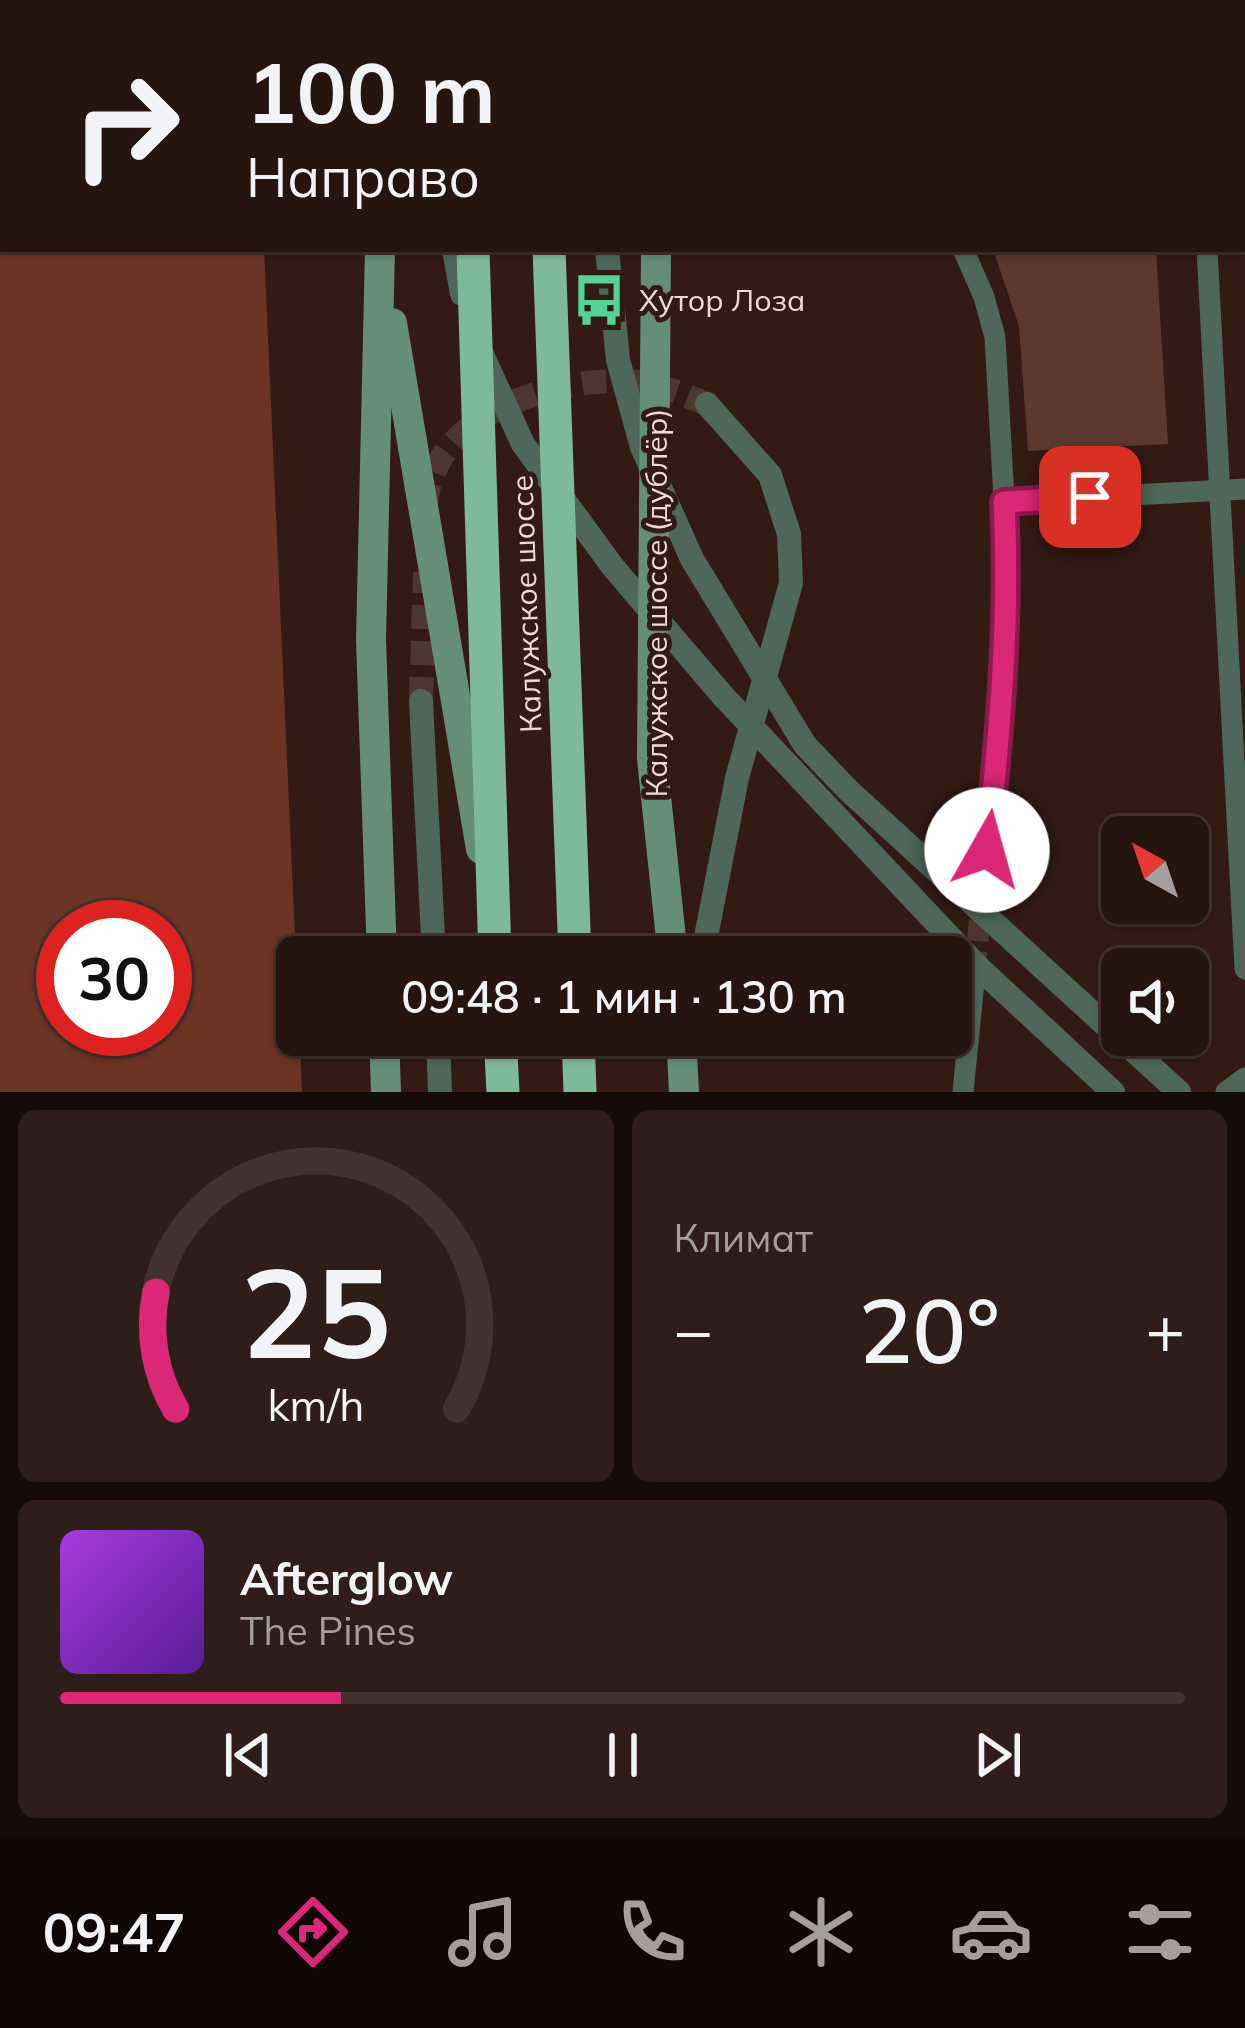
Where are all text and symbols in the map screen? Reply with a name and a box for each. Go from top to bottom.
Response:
text: 100 m [246,39,496,144]
icon: right [48,48,204,204]
text: Направо [246,143,480,211]
bus stop icon: Хутор Лоза [570,271,628,329]
place label: Хутор Лоза [639,281,805,319]
street label: Калужское шоссе (дублёр) [637,409,675,797]
pin [1039,446,1141,548]
icon: arrive [1057,464,1123,530]
street label: Калужское шоссе [503,474,549,734]
position arrow [924,787,1050,913]
north arrow [1101,816,1209,924]
map controls [1101,816,1209,1056]
speed limit sign: 30 [36,900,192,1056]
button: sound [1101,948,1209,1056]
text: 09:48 · 1 мин · 130 m [401,968,847,1024]
text: Климат [674,1213,813,1262]
text: 25 [241,1233,391,1389]
text: 20° [858,1273,1000,1386]
text: − [674,1288,713,1371]
text: + [1145,1288,1185,1371]
text: km/h [267,1378,364,1432]
text: Afterglow [240,1550,453,1606]
text: The Pines [240,1606,416,1655]
icon: previous [215,1722,281,1788]
icon: pause [590,1722,656,1788]
icon: next [965,1722,1031,1788]
icon: directions [271,1890,355,1974]
icon: music [441,1890,525,1974]
icon: phone [610,1890,694,1974]
icon: climate [779,1890,863,1974]
icon: car [949,1890,1033,1974]
icon: filters [1118,1890,1202,1974]
text: 09:47 [43,1898,186,1966]

